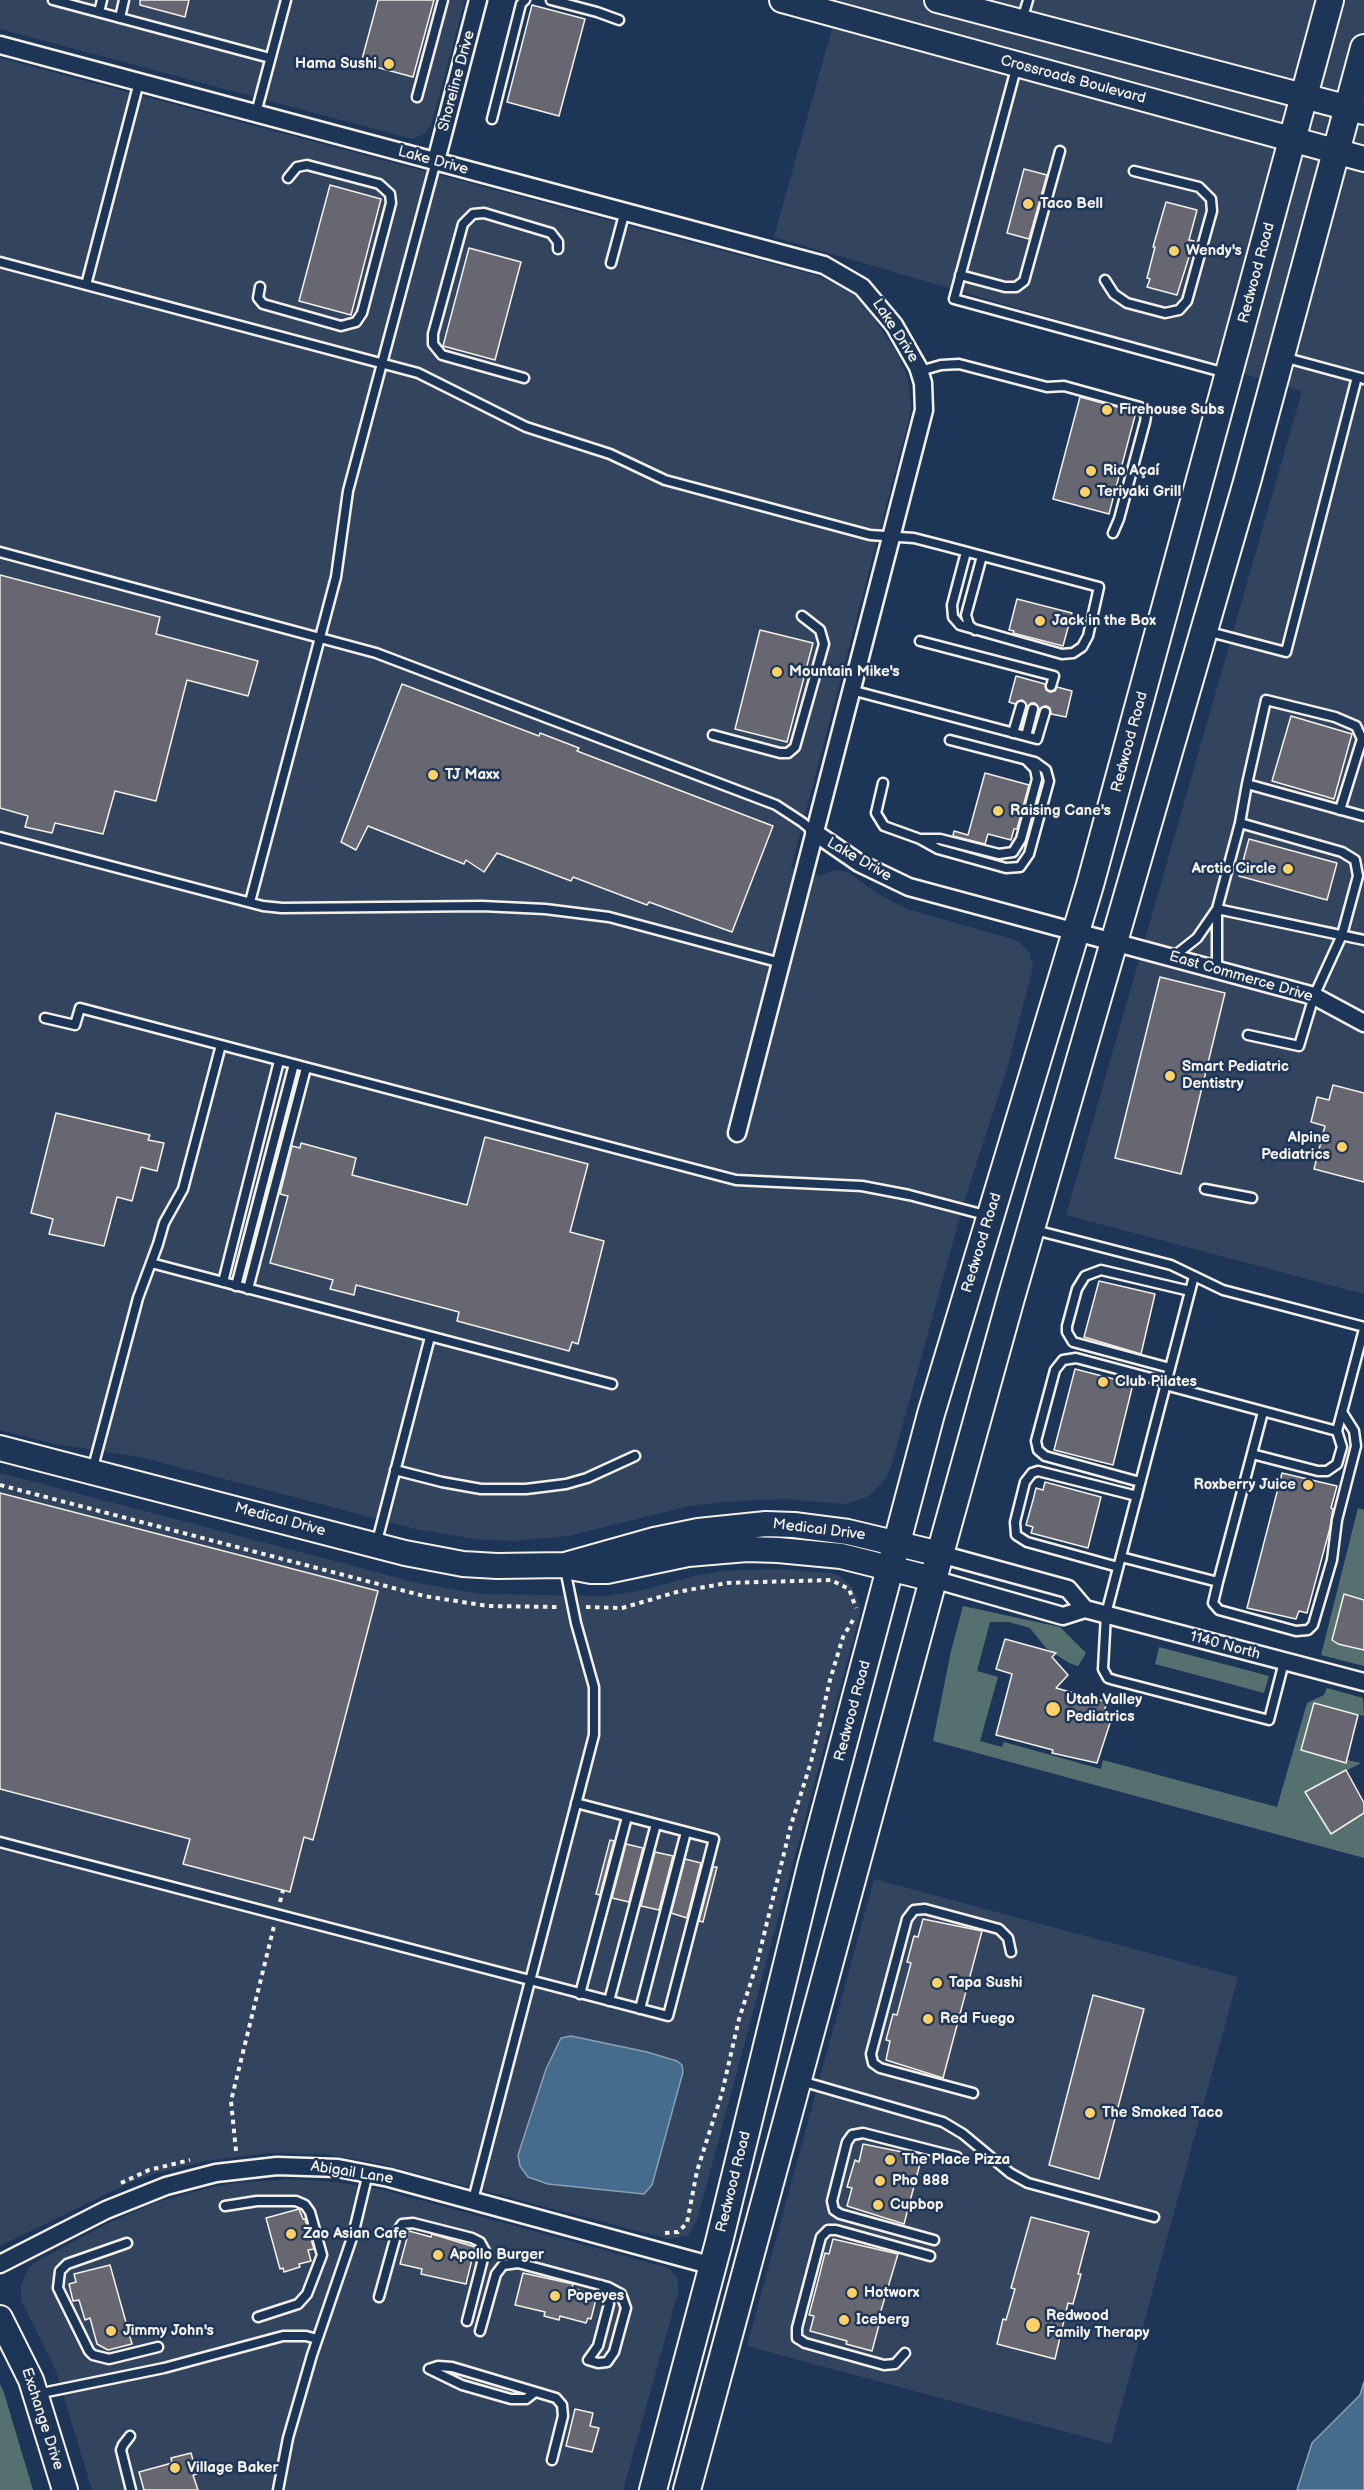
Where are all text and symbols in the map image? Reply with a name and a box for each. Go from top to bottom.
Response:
street label: Shoreline Drive [435,29,479,133]
street label: Crossroads Boulevard [998,52,1148,108]
place label: Hama Sushi [295,55,377,73]
marker: Hama Sushi [382,57,396,71]
street label: Lake Drive [396,143,470,179]
place label: Taco Bell [1040,195,1103,213]
marker: Taco Bell [1021,197,1035,211]
street label: Redwood Road [1235,221,1279,325]
place label: Wendy's [1186,242,1242,260]
marker: Wendy's [1167,244,1181,258]
street label: Lake Drive [868,296,922,366]
place label: Firehouse Subs [1119,401,1224,419]
marker: Firehouse Subs [1100,403,1114,417]
place label: Rio Açaí [1103,462,1159,480]
marker: Rio Açaí [1084,464,1098,478]
place label: Teriyaki Grill [1097,483,1181,501]
marker: Teriyaki Grill [1078,485,1092,499]
place label: Jack in the Box [1052,612,1156,630]
marker: Jack in the Box [1033,614,1047,628]
place label: Mountain Mike's [789,663,900,681]
marker: Mountain Mike's [770,665,784,679]
street label: Redwood Road [1108,690,1152,794]
place label: TJ Maxx [445,766,499,784]
marker: TJ Maxx [426,768,440,782]
place label: Raising Cane's [1010,802,1111,820]
marker: Raising Cane's [991,804,1005,818]
street label: Lake Drive [823,834,895,886]
place label: Arctic Circle [1192,860,1276,878]
marker: Arctic Circle [1281,862,1295,876]
street label: East Commerce Drive [1167,948,1315,1006]
place label: Smart Pediatric Dentistry [1182,1058,1289,1093]
marker: Smart Pediatric Dentistry [1163,1069,1177,1083]
place label: Alpine Pediatrics [1261,1129,1330,1164]
marker: Alpine Pediatrics [1335,1140,1349,1154]
street label: Redwood Road [958,1191,1006,1295]
place label: Club Pilates [1115,1373,1197,1391]
marker: Club Pilates [1096,1375,1110,1389]
place label: Roxberry Juice [1193,1476,1296,1494]
marker: Roxberry Juice [1301,1478,1315,1492]
street label: Medical Drive [233,1499,327,1541]
street label: Medical Drive [772,1515,866,1545]
street label: 1140 North [1188,1628,1262,1664]
street label: Redwood Road [831,1659,875,1763]
place label: Utah Valley Pediatrics [1066,1691,1142,1726]
marker: Utah Valley Pediatrics [1044,1700,1062,1718]
place label: Tapa Sushi [949,1974,1023,1992]
marker: Tapa Sushi [930,1976,944,1990]
place label: Red Fuego [940,2010,1015,2028]
marker: Red Fuego [921,2012,935,2026]
place label: The Smoked Taco [1102,2104,1223,2122]
marker: The Smoked Taco [1083,2106,1097,2120]
street label: Redwood Road [713,2130,755,2234]
place label: The Place Pizza [902,2151,1010,2169]
marker: The Place Pizza [883,2153,897,2167]
street label: Abigail Lane [309,2158,395,2188]
place label: Pho 888 [892,2172,949,2190]
marker: Pho 888 [873,2174,887,2188]
place label: Cupbop [890,2196,944,2214]
marker: Cupbop [871,2198,885,2212]
place label: Zao Asian Cafe [303,2225,407,2243]
marker: Zao Asian Cafe [284,2227,298,2241]
place label: Apollo Burger [450,2246,544,2264]
marker: Apollo Burger [431,2248,445,2262]
place label: Hotworx [864,2284,919,2302]
marker: Hotworx [845,2286,859,2300]
place label: Popeyes [567,2287,624,2305]
marker: Popeyes [548,2289,562,2303]
place label: Redwood Family Therapy [1046,2307,1149,2342]
place label: Iceberg [856,2311,910,2329]
marker: Iceberg [837,2313,851,2327]
marker: Redwood Family Therapy [1024,2316,1042,2334]
place label: Jimmy John's [123,2322,214,2340]
marker: Jimmy John's [104,2324,118,2338]
street label: Exchange Drive [17,2366,67,2472]
place label: Village Baker [187,2459,278,2477]
marker: Village Baker [168,2461,182,2475]

